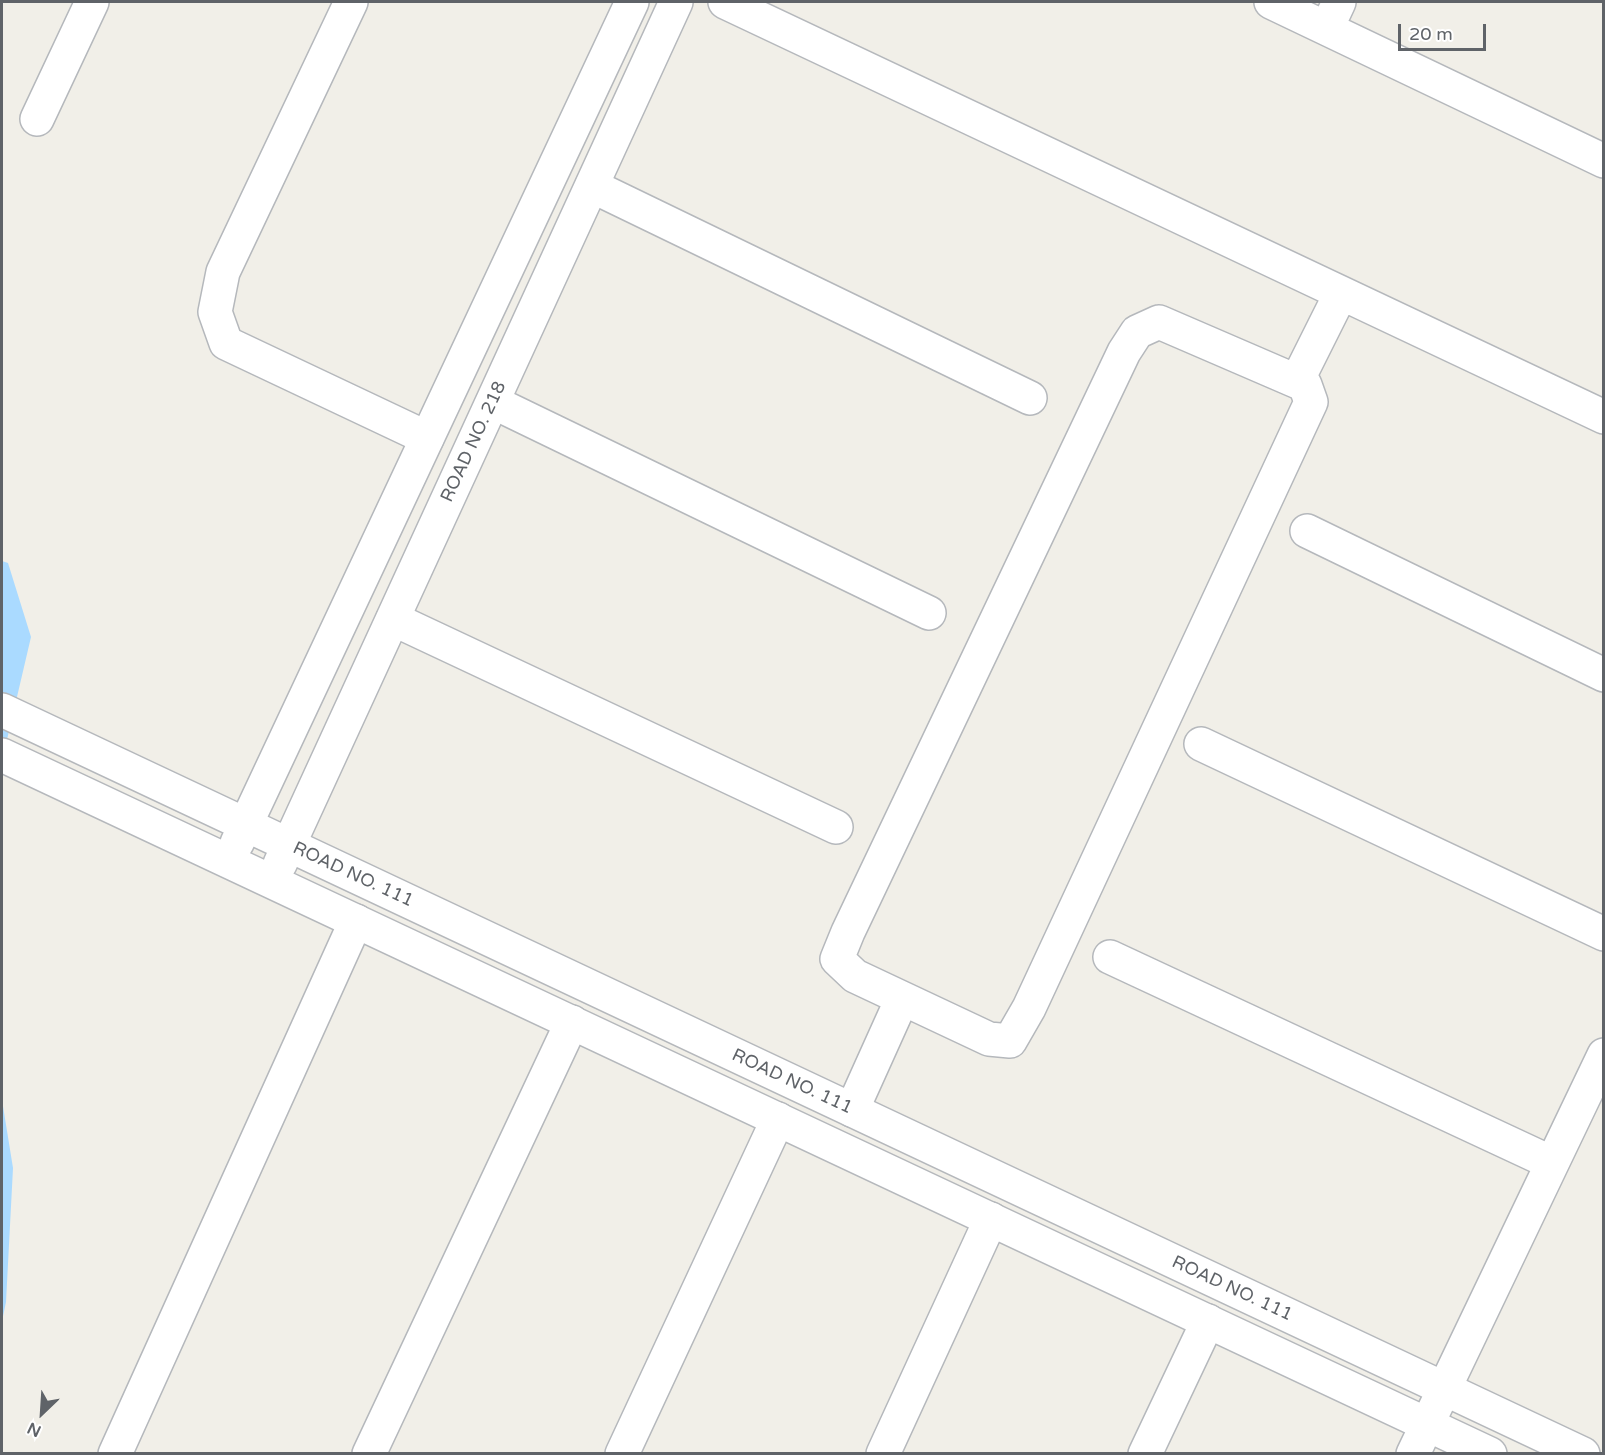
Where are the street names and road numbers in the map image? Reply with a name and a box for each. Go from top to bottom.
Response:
street label: ROAD NO. 218 [437,378,511,506]
street label: ROAD NO. 111 [289,838,417,912]
street label: ROAD NO. 111 [728,1045,856,1119]
street label: ROAD NO. 111 [1168,1252,1296,1326]

